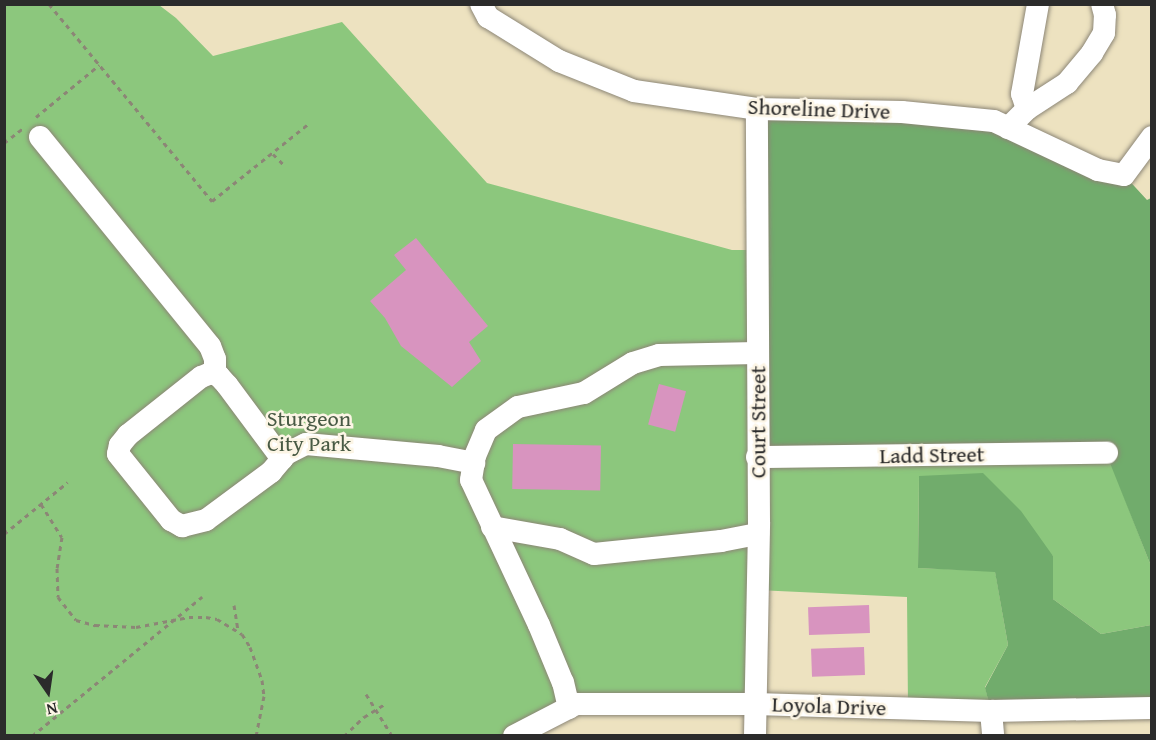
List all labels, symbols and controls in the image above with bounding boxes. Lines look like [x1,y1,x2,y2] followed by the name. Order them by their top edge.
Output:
[747,93,891,125] street label: Shoreline Drive
[745,366,771,478] street label: Court Street
[267,405,351,457] park label: Sturgeon City Park
[879,441,985,469] street label: Ladd Street
[18,662,78,722] north arrow
[771,691,887,721] street label: Loyola Drive
[44,697,60,722] text: N

